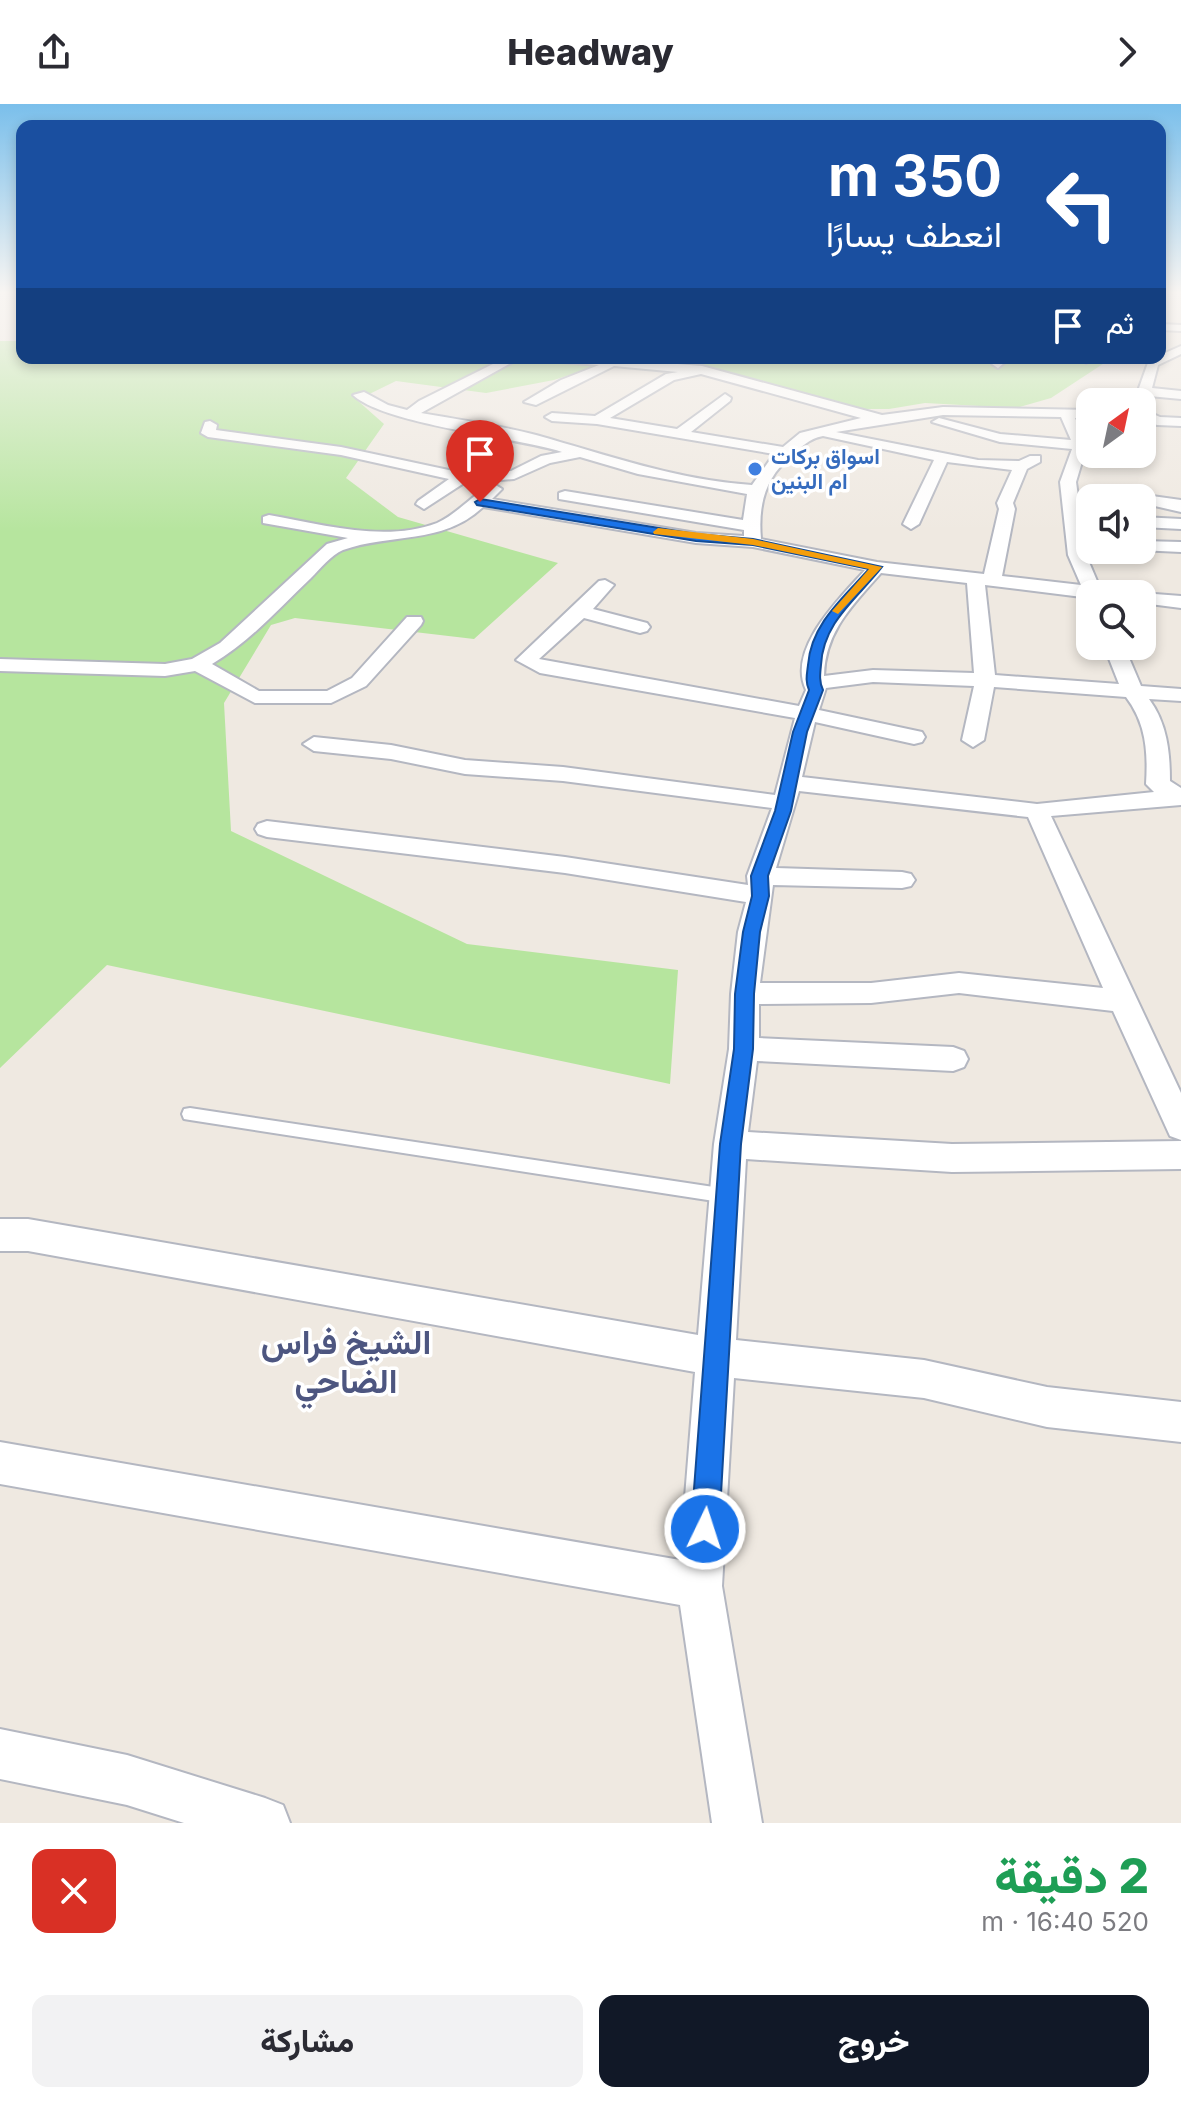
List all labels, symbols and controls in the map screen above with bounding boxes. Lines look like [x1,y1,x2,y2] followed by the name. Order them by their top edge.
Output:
[32,30,76,74] icon: share
[507,30,674,74] text: Headway
[1105,30,1149,74] icon: forward
[828,142,1002,210] text: 350 m
[1030,152,1134,256] icon: left
[826,212,1002,256] text: انعطف يسارًا
[1046,304,1090,348] icon: arrive
[1106,305,1134,341] text: ثم
[1076,388,1156,468] north arrow
[1076,388,1156,660] map controls
[446,420,514,502] pin
[458,432,502,476] icon: arrive
[771,443,880,496] place label: اسواق بركات ام البنين
[746,460,764,478] marker: اسواق بركات ام البنين
[1076,484,1156,564] button: sound
[1076,580,1156,660] button: search
[261,1321,431,1409] district label: الشيخ فراس الضاحي
[663,1487,747,1571] position arrow
[994,1846,1149,1905] text: 2 دقيقة
[32,1849,116,1933] button: close
[981,1906,1149,1937] text: 520 m · 16:40
[32,1995,583,2087] button: مشاركة
[599,1995,1149,2087] button: خروج

